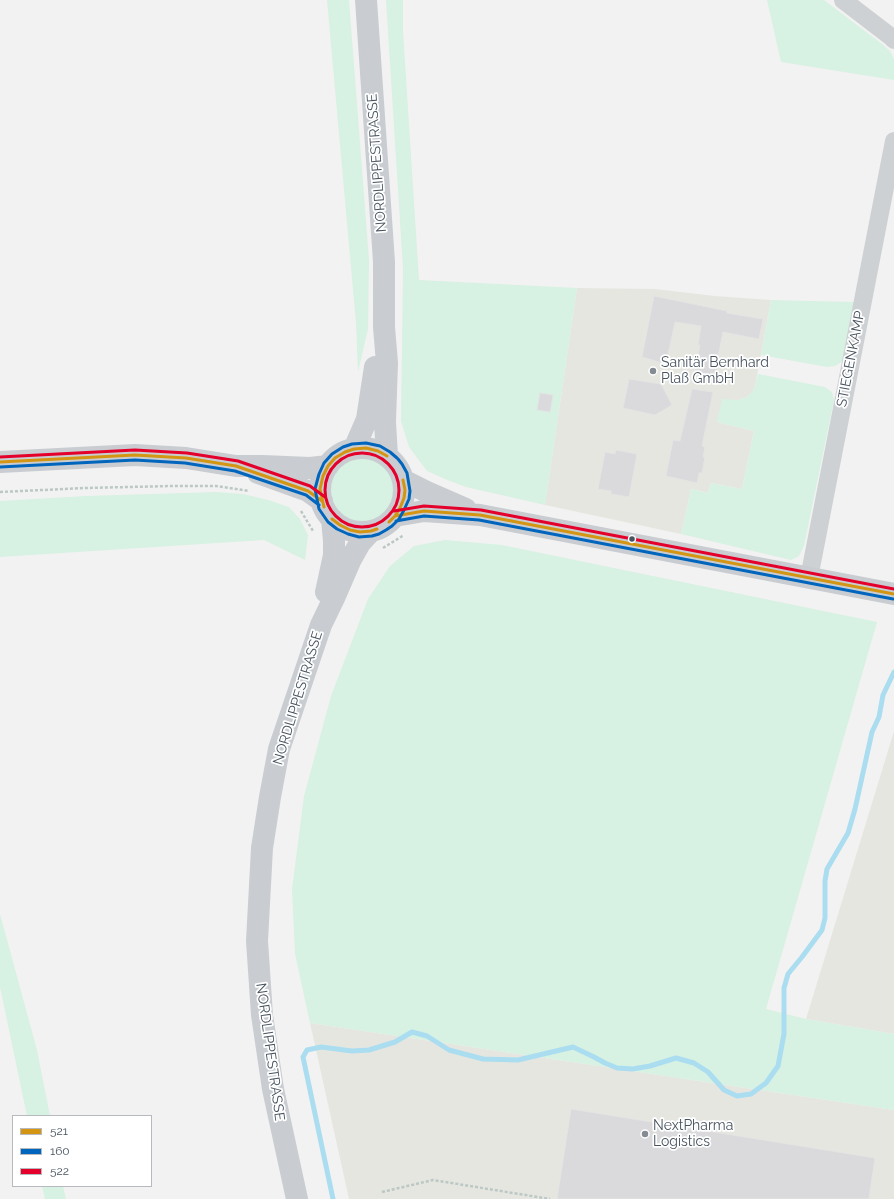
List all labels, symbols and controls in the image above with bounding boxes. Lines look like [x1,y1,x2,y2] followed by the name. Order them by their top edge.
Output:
[364,93,390,233] street label: NORDLIPPESTRASSE
[833,309,869,409] street label: STIEGENKAMP
[661,355,769,388] place label: Sanitär Bernhard Plaß GmbH
[648,366,658,376] marker: Sanitär Bernhard Plaß GmbH
[627,534,637,544] unlabelled marker
[270,629,326,767] street label: NORDLIPPESTRASSE
[252,982,288,1122] street label: NORDLIPPESTRASSE
[12,1115,152,1187] legend
[653,1118,733,1150] place label: NextPharma Logistics
[50,1124,68,1138] text: 521
[640,1129,650,1139] marker: NextPharma Logistics
[50,1144,70,1158] text: 160
[50,1164,69,1178] text: 522

